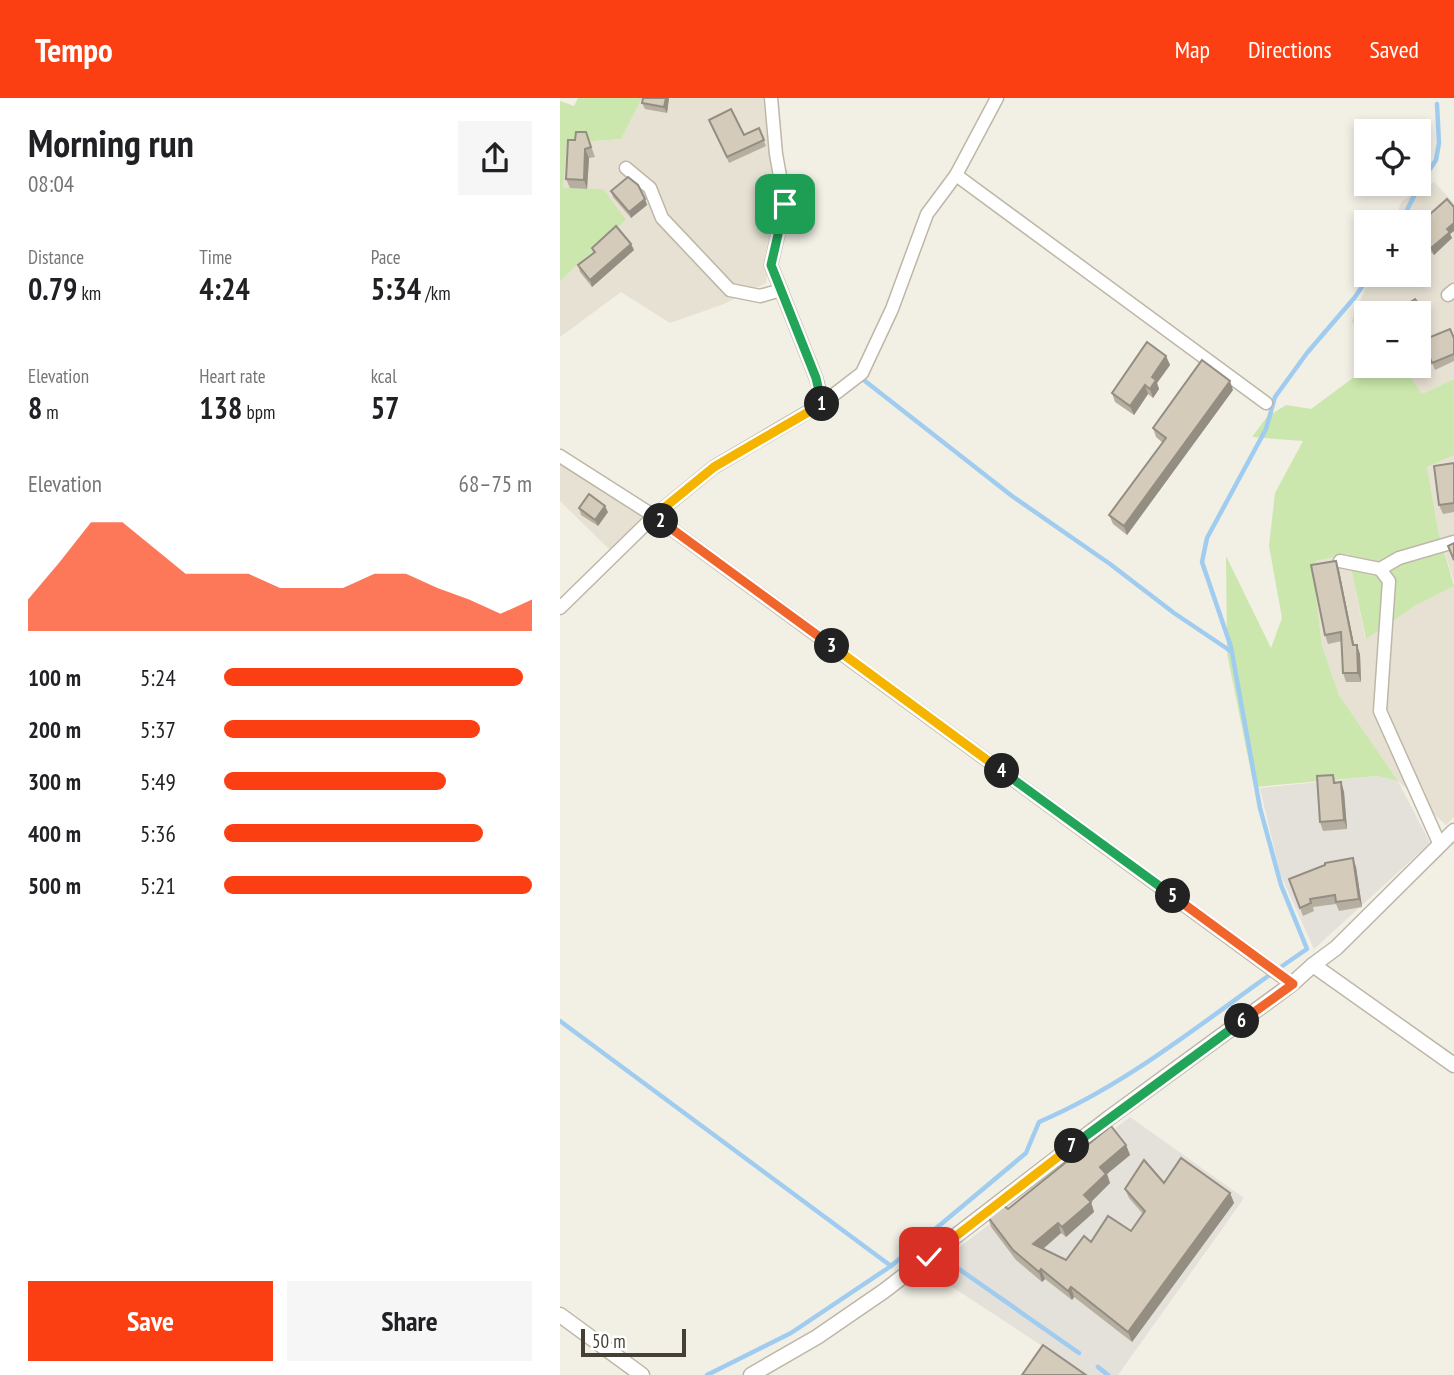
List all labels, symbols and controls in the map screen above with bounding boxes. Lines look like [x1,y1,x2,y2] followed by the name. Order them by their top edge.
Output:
[35,28,113,71] text: Tempo
[1175,34,1210,65] text: Map
[1248,34,1332,65] text: Directions
[1370,34,1419,65] text: Saved
[28,118,194,167] text: Morning run
[1354,119,1431,378] map controls
[1354,119,1431,196] button: locate
[458,121,532,195] button: share
[28,169,74,198] text: 08:04
[755,174,815,234] pin
[766,185,804,223] icon: arrive
[1354,210,1431,287] button: +
[28,245,84,269] text: Distance
[199,245,232,269] text: Time
[371,245,401,269] text: Pace
[28,269,77,308] text: 0.79
[199,269,250,308] text: 4:24
[371,269,421,308] text: 5:34
[77,281,101,305] text: km
[421,281,451,305] text: /km
[1354,301,1431,378] button: −
[28,364,89,388] text: Elevation
[199,364,266,388] text: Heart rate
[371,364,397,388] text: kcal
[804,386,840,422] pin: 1
[28,388,42,427] text: 8
[199,388,242,427] text: 138
[371,388,399,427] text: 57
[817,391,826,415] text: 1
[42,400,59,424] text: m
[242,400,275,424] text: bpm
[28,469,102,498] text: Elevation
[459,469,532,498] text: 68–75 m
[644,504,679,538] pin: 2
[656,508,665,532] text: 2
[814,628,850,664] pin: 3
[827,633,836,657] text: 3
[28,663,81,692] text: 100 m
[140,663,176,692] text: 5:24
[28,715,81,744] text: 200 m
[140,715,176,744] text: 5:37
[984,754,1020,788] pin: 4
[997,758,1006,782] text: 4
[28,767,81,796] text: 300 m
[140,767,176,796] text: 5:49
[28,819,81,848] text: 400 m
[140,819,176,848] text: 5:36
[28,871,81,900] text: 500 m
[140,871,176,900] text: 5:21
[1156,878,1190,914] pin: 5
[1168,883,1177,907] text: 5
[1224,1004,1260,1038] pin: 6
[1237,1008,1246,1032] text: 6
[1054,1128,1090,1164] pin: 7
[1067,1133,1076,1157] text: 7
[899,1227,959,1287] pin
[910,1238,948,1276] icon: check
[28,1281,273,1361] button: Save
[287,1281,532,1361] button: Share
[581,1326,686,1358] scale bar
[592,1329,626,1353] text: 50 m

